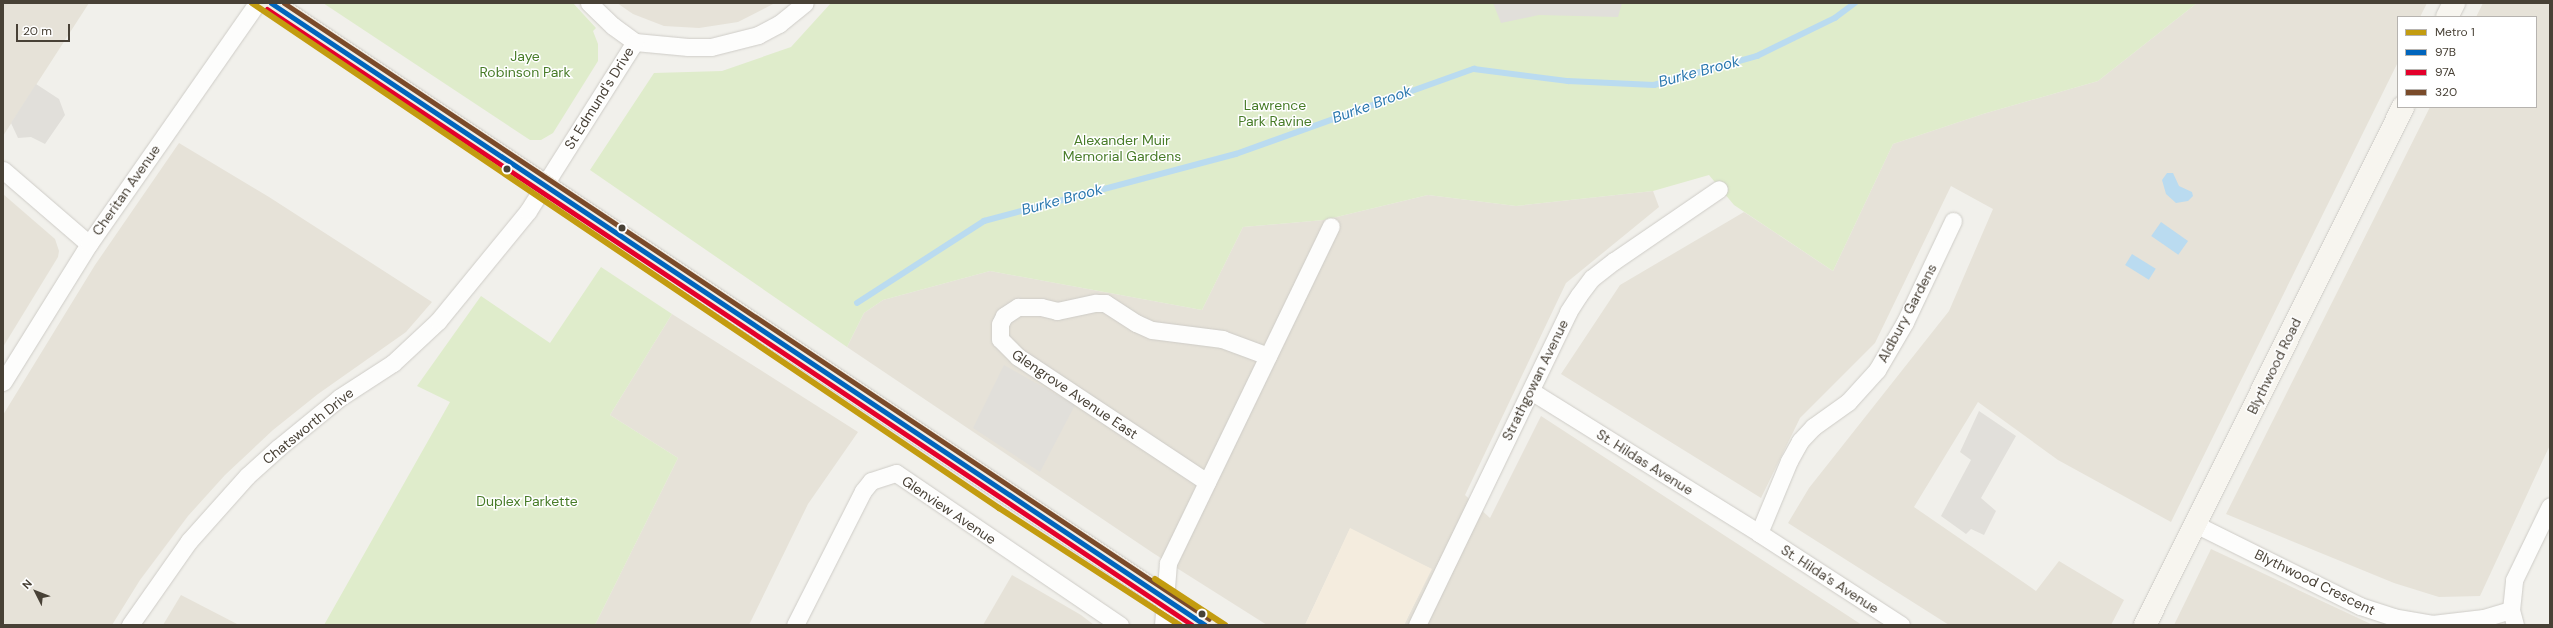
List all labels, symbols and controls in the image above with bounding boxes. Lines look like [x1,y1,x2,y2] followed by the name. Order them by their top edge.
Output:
[18,16,72,42] scale bar
[2397,16,2537,108] legend
[23,23,52,39] text: 20 m
[2435,24,2475,40] text: Metro 1
[561,44,637,152] street label: St Edmund's Drive
[2435,44,2456,60] text: 97B
[479,48,571,80] park label: Jaye Robinson Park
[1656,53,1742,91] water label: Burke Brook
[2435,64,2456,80] text: 97A
[1330,82,1414,128] water label: Burke Brook
[2435,84,2457,100] text: 320
[1238,97,1312,130] park label: Lawrence Park Ravine
[1063,132,1181,164] park label: Alexander Muir Memorial Gardens
[88,141,164,239] street label: Cheritan Avenue
[502,164,512,174] unlabelled marker
[1019,181,1105,219] water label: Burke Brook
[617,223,627,233] unlabelled marker
[1874,261,1940,365] street label: Aldbury Gardens
[2243,315,2305,417] street label: Blythwood Road
[1498,317,1572,443] street label: Strathgowan Avenue
[1009,346,1141,442] street label: Glengrove Avenue East
[259,384,357,468] street label: Chatsworth Drive
[1594,426,1696,498] street label: St. Hildas Avenue
[899,472,999,548] street label: Glenview Avenue
[476,493,578,509] park label: Duplex Parkette
[1778,541,1882,617] street label: St. Hilda’s Avenue
[2252,546,2378,618] street label: Blythwood Crescent
[16,572,56,612] north arrow
[19,576,35,592] text: N
[1197,609,1207,619] unlabelled marker

